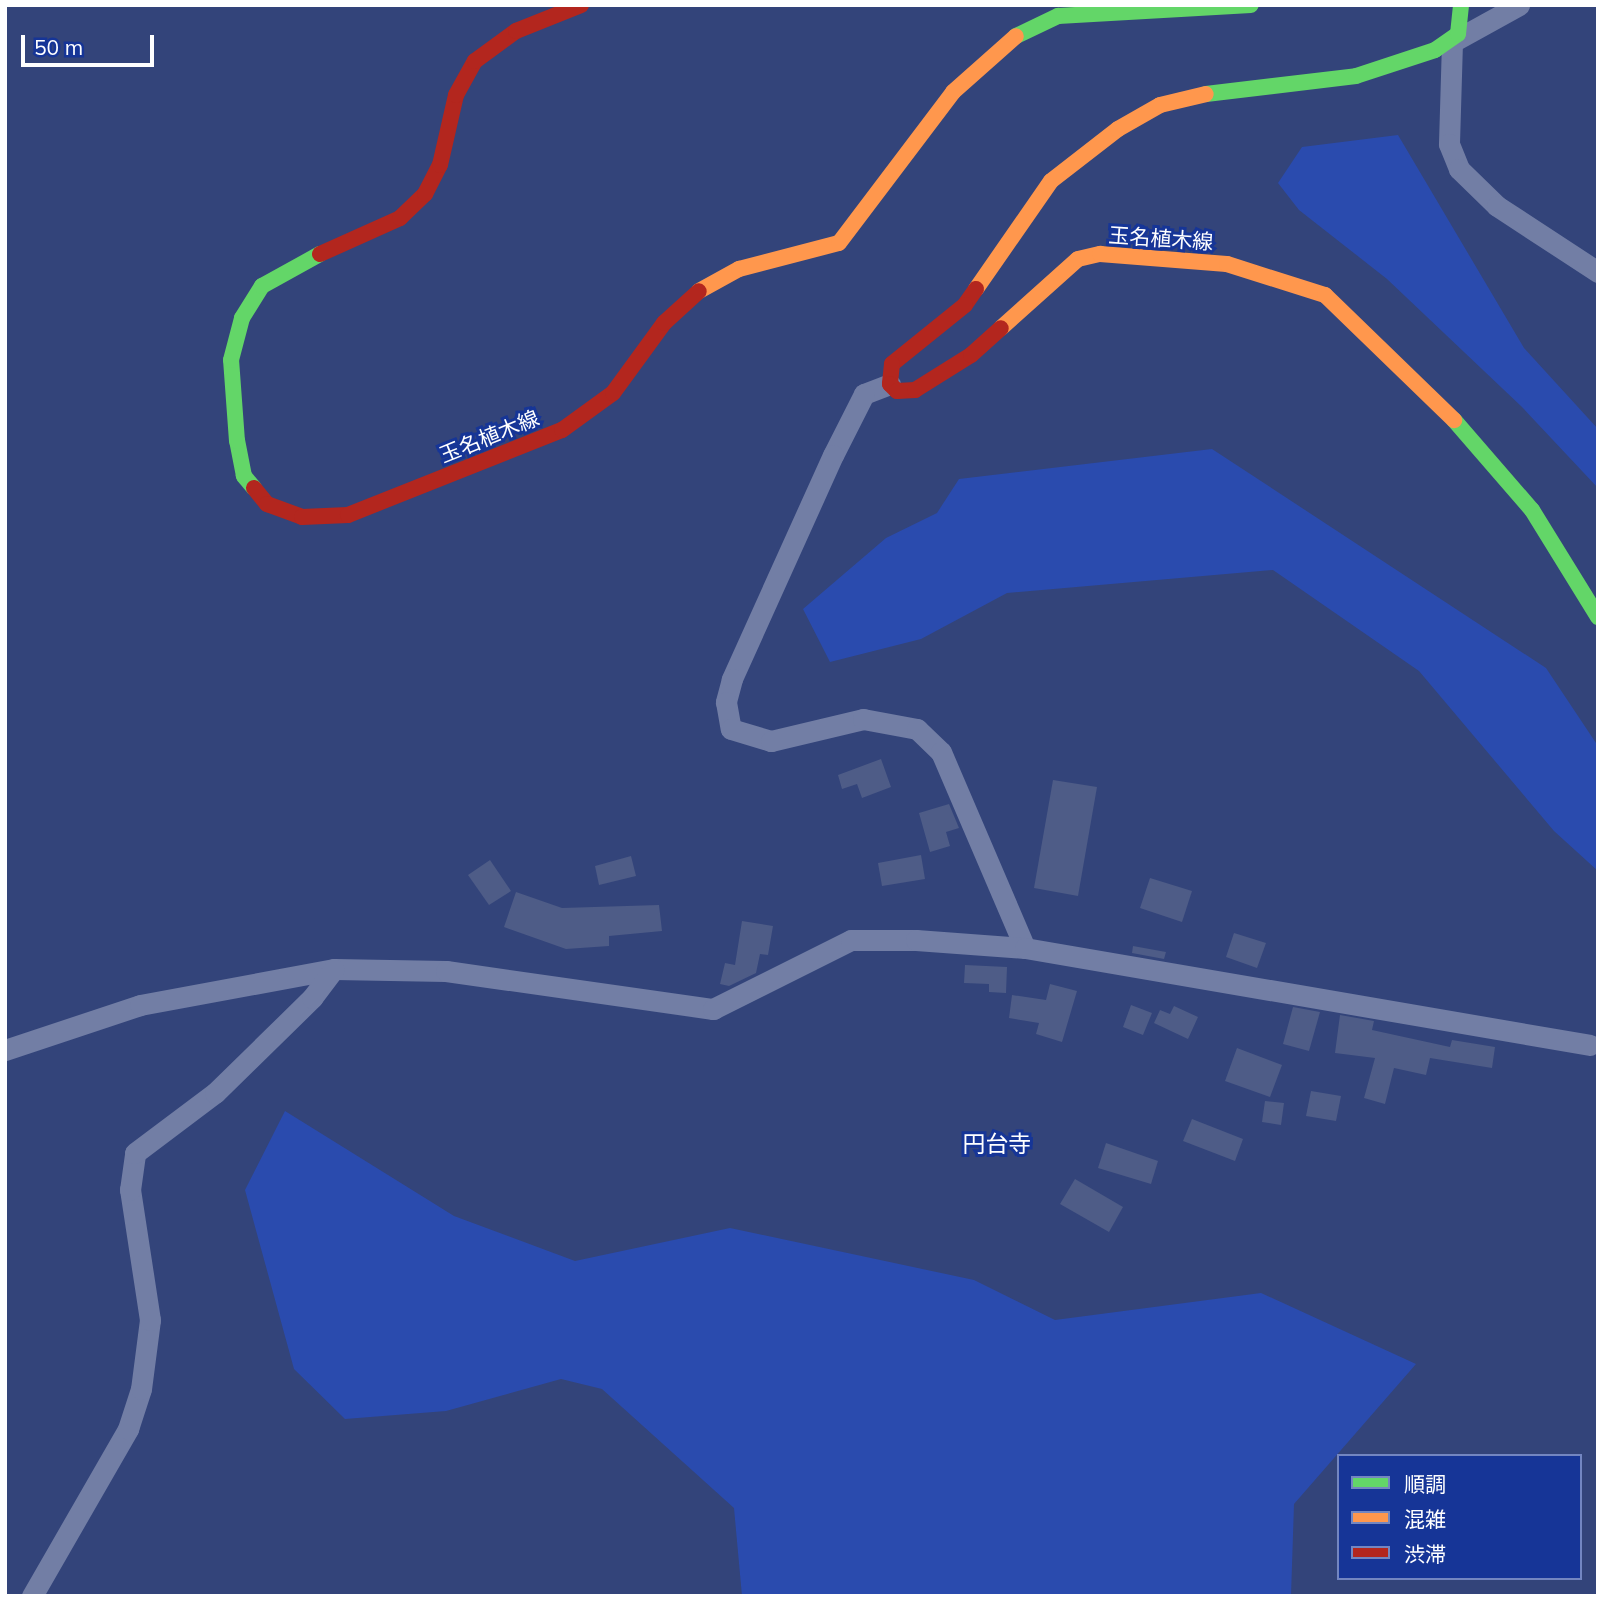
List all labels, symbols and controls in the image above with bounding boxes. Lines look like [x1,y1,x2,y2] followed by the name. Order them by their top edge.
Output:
[24,21,158,65] scale bar
[34,34,83,60] text: 50 m
[1108,222,1214,254] street label: 玉名植木線
[436,405,542,467] street label: 玉名植木線
[963,1130,1031,1158] district label: 円台寺
[1337,1454,1582,1580] legend
[1404,1471,1446,1497] text: 順調
[1404,1506,1446,1532] text: 混雑
[1404,1541,1446,1567] text: 渋滞

